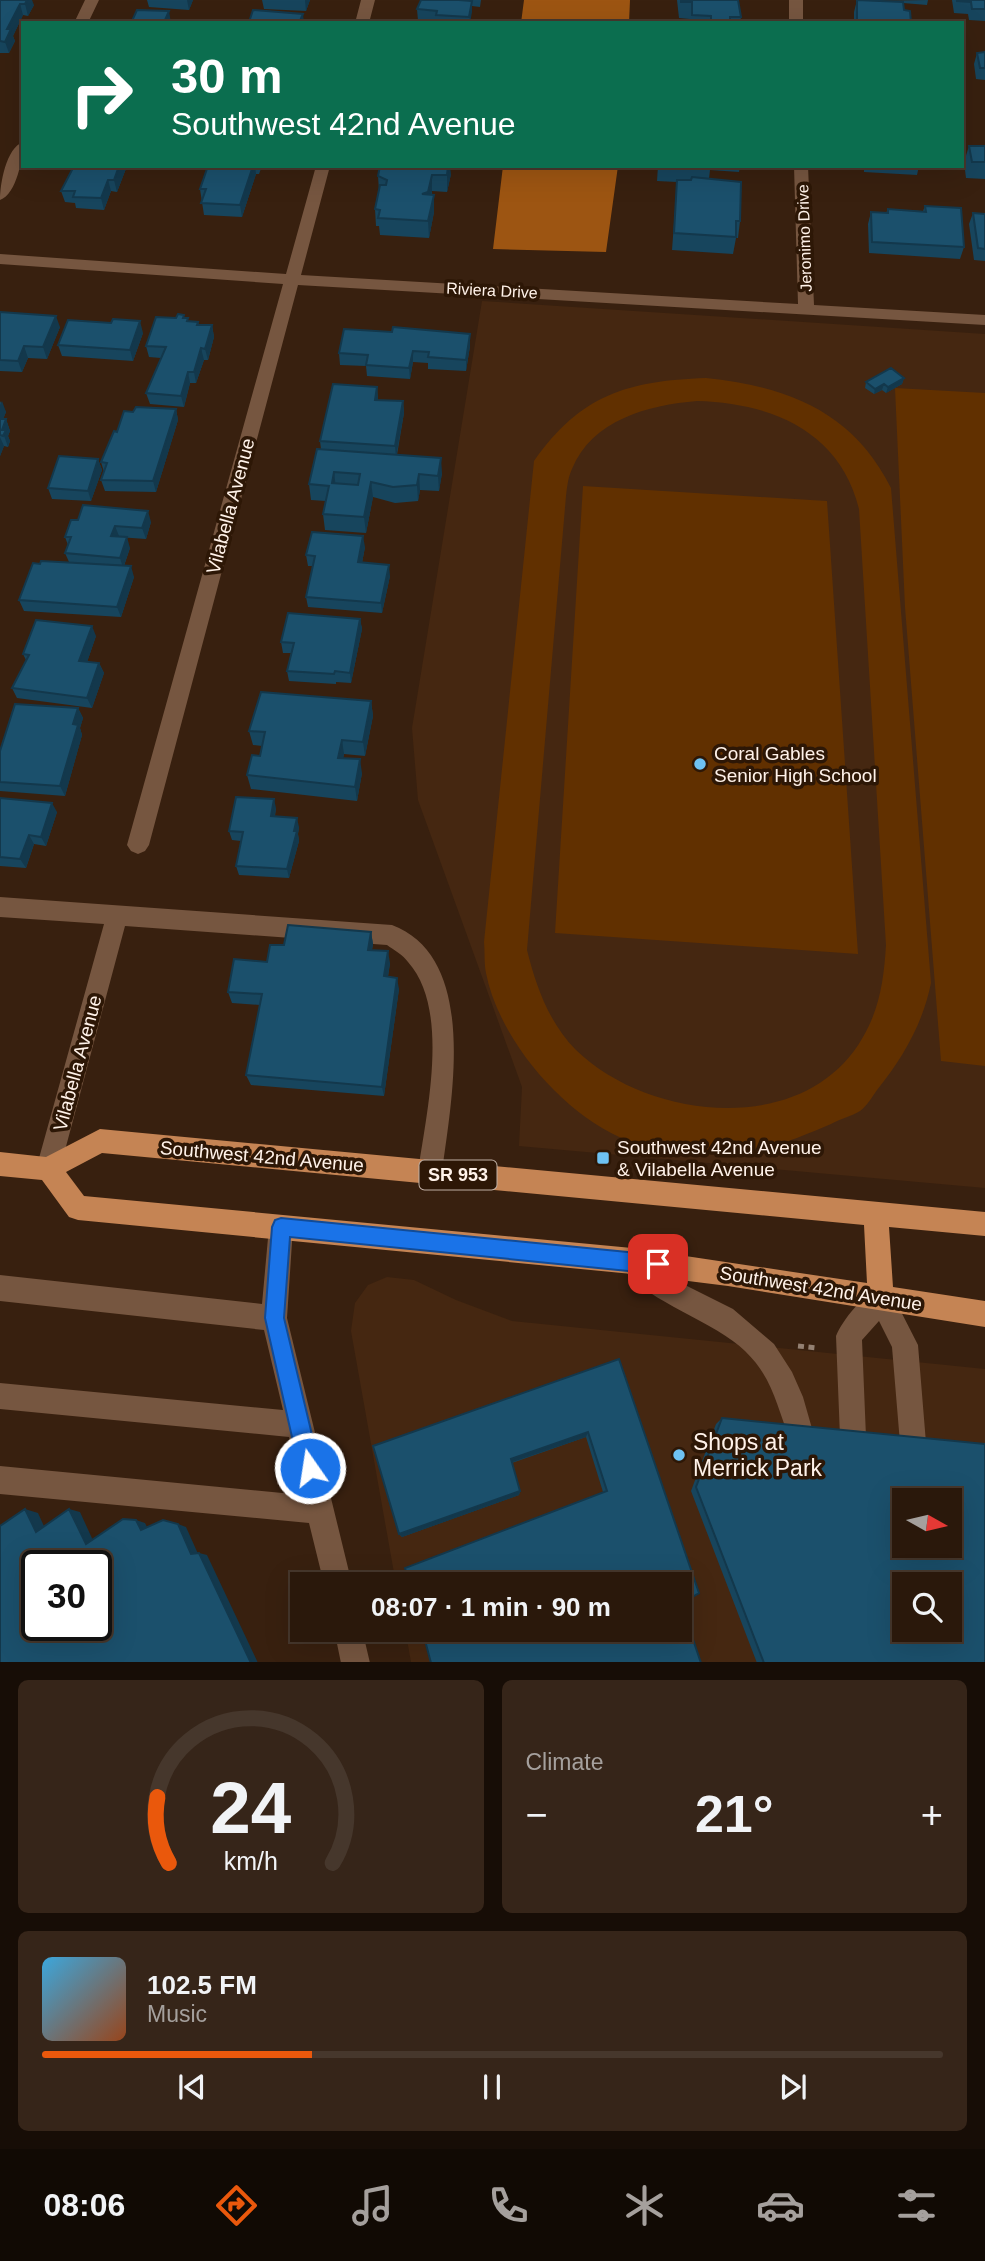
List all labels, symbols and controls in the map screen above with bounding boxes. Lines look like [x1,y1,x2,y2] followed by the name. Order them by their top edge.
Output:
[56,49,147,140] icon: right
[171,49,283,103] text: 30 m
[171,106,516,142] text: Southwest 42nd Avenue
[794,184,815,292] street label: Jeronimo Drive
[446,280,538,301] street label: Riviera Drive
[202,436,259,576] street label: Vilabella Avenue
[714,743,877,786] place label: Coral Gables Senior High School
[692,756,708,772] marker: Coral Gables Senior High School
[49,993,106,1133] street label: Vilabella Avenue
[159,1137,365,1176] street label: Southwest 42nd Avenue
[617,1137,822,1180] place label: Southwest 42nd Avenue & Vilabella Avenue
[595,1150,611,1166] marker: Southwest 42nd Avenue & Vilabella Avenue
[420,1160,496,1190] road number: SR 953
[628,1234,688,1294] pin
[639,1245,677,1283] icon: arrive
[718,1262,924,1315] street label: Southwest 42nd Avenue
[693,1429,823,1481] place label: Shops at Merrick Park
[273,1431,347,1505] position arrow
[671,1447,687,1463] marker: Shops at Merrick Park
[892,1488,962,1558] north arrow
[892,1488,962,1642] map controls
[21,1550,112,1641] speed limit sign: 30
[892,1572,962,1642] button: search
[371,1592,611,1622] text: 08:07 · 1 min · 90 m
[526,1749,603,1775] text: Climate
[210,1767,292,1848] text: 24
[695,1785,774,1843] text: 21°
[526,1794,548,1836] text: −
[921,1794,943,1836] text: +
[224,1846,278,1874] text: km/h
[147,1970,257,2000] text: 102.5 FM
[147,2001,207,2027] text: Music
[173,2068,211,2106] icon: previous
[473,2068,511,2106] icon: pause
[774,2068,812,2106] icon: next
[212,2181,261,2230] icon: directions
[348,2181,397,2230] icon: music
[484,2181,533,2230] icon: phone
[620,2181,669,2230] icon: climate
[756,2181,805,2230] icon: car
[892,2181,941,2230] icon: filters
[44,2187,125,2223] text: 08:06

